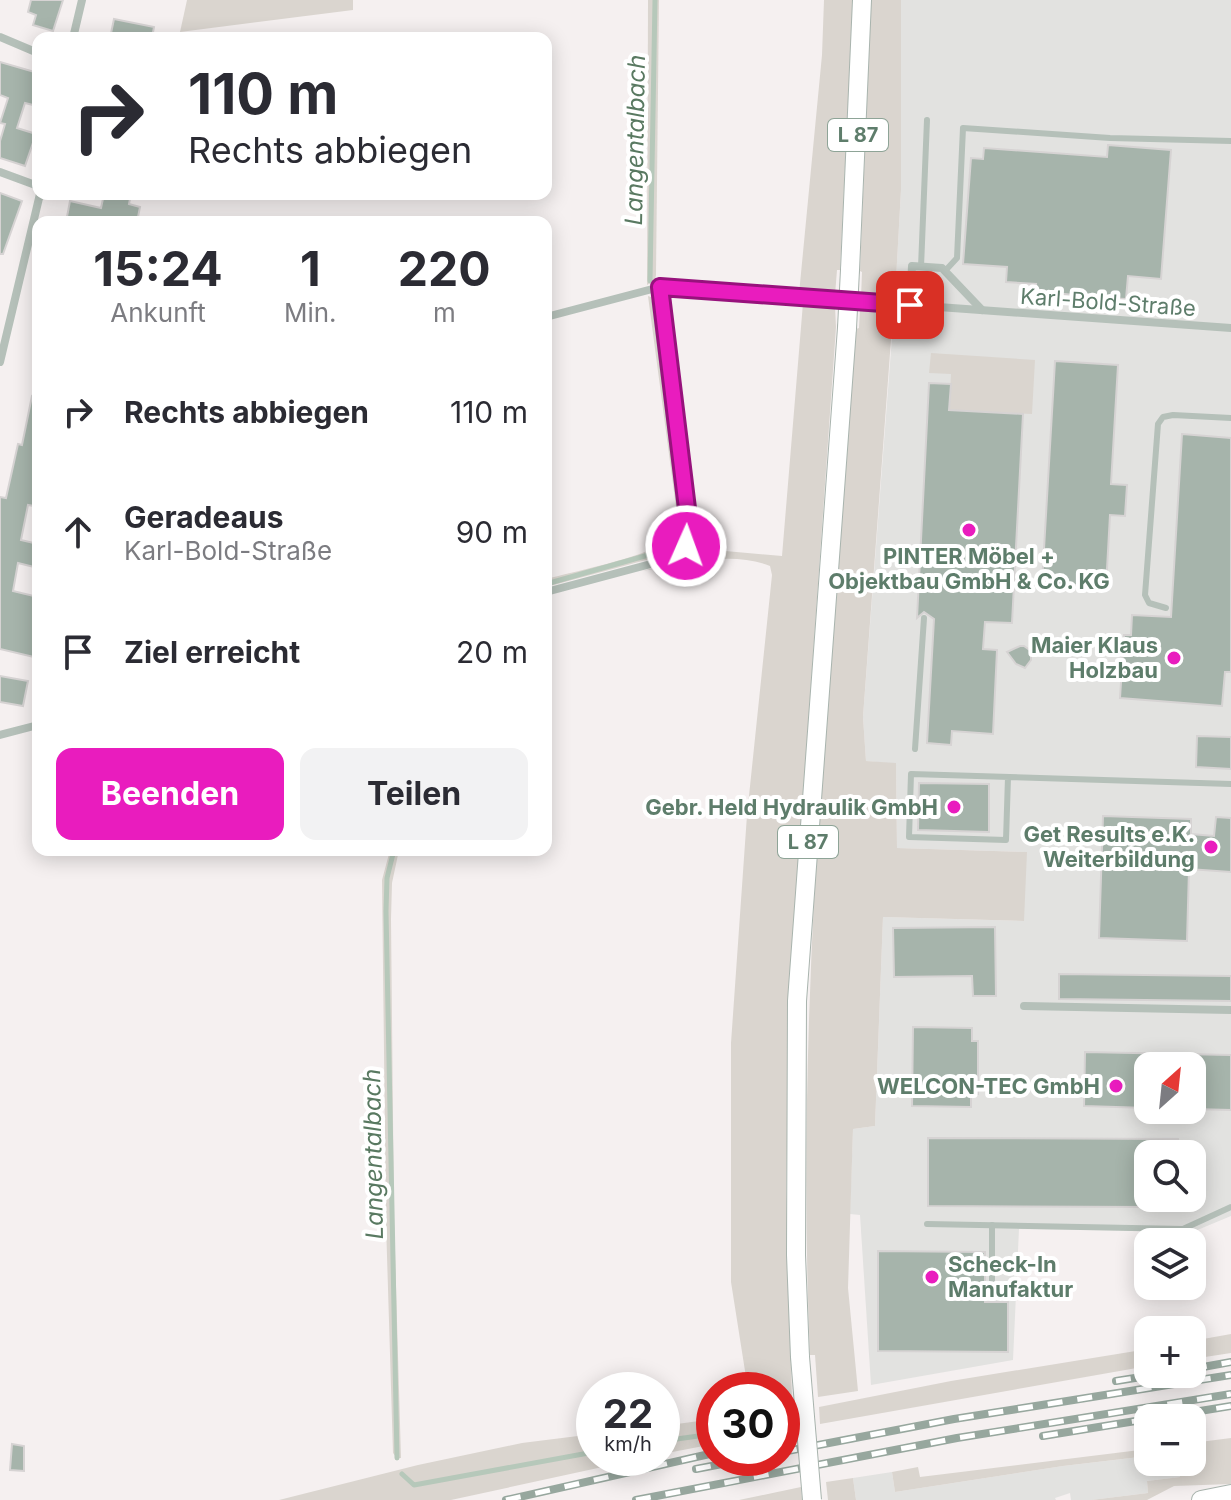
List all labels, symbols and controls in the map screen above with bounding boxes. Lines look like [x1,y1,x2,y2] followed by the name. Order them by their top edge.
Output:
[619,54,651,226] water label: Langentalbach
[188,60,338,128] text: 110 m
[56,64,160,168] icon: right
[828,119,888,151] road number: L 87
[188,128,472,172] text: Rechts abbiegen
[93,239,223,298] text: 15:24
[300,239,321,298] text: 1
[398,239,491,298] text: 220
[876,271,944,339] pin
[888,283,932,327] icon: arrive
[1019,283,1197,321] street label: Karl-Bold-Straße
[110,297,206,328] text: Ankunft
[284,297,337,328] text: Min.
[433,297,456,328] text: m
[56,390,100,434] icon: right
[124,394,369,430] text: Rechts abbiegen
[450,394,528,430] text: 110 m
[124,499,284,535] text: Geradeaus
[644,504,728,588] position arrow
[56,510,100,554] icon: ahead
[456,514,528,550] text: 90 m
[960,521,978,539] marker: PINTER Möbel + Objektbau GmbH & Co. KG
[124,535,332,566] text: Karl-Bold-Straße
[828,543,1110,594] place label: PINTER Möbel + Objektbau GmbH & Co. KG
[56,630,100,674] icon: arrive
[1031,632,1158,683] place label: Maier Klaus Holzbau
[124,634,300,670] text: Ziel erreicht
[456,634,528,670] text: 20 m
[1165,649,1183,667] marker: Maier Klaus Holzbau
[56,748,284,840] button: Beenden
[300,748,528,840] button: Teilen
[645,794,938,820] place label: Gebr. Held Hydraulik GmbH
[945,798,963,816] marker: Gebr. Held Hydraulik GmbH
[1023,821,1195,872] place label: Get Results e.K. Weiterbildung
[778,826,838,858] road number: L 87
[1202,838,1220,856] marker: Get Results e.K. Weiterbildung
[1134,1052,1206,1124] north arrow
[1134,1052,1206,1476] map controls
[357,1068,389,1240] water label: Langentalbach
[877,1073,1100,1099] place label: WELCON-TEC GmbH
[1107,1077,1125,1095] marker: WELCON-TEC GmbH
[1134,1140,1206,1212] button: search
[1134,1228,1206,1300] button: layers
[948,1251,1073,1302] place label: Scheck-In Manufaktur
[923,1268,941,1286] marker: Scheck-In Manufaktur
[1134,1316,1206,1388] button: +
[696,1372,800,1476] speed limit sign: 30
[603,1389,653,1438] text: 22
[1134,1404,1206,1476] button: −
[604,1432,652,1456] text: km/h

